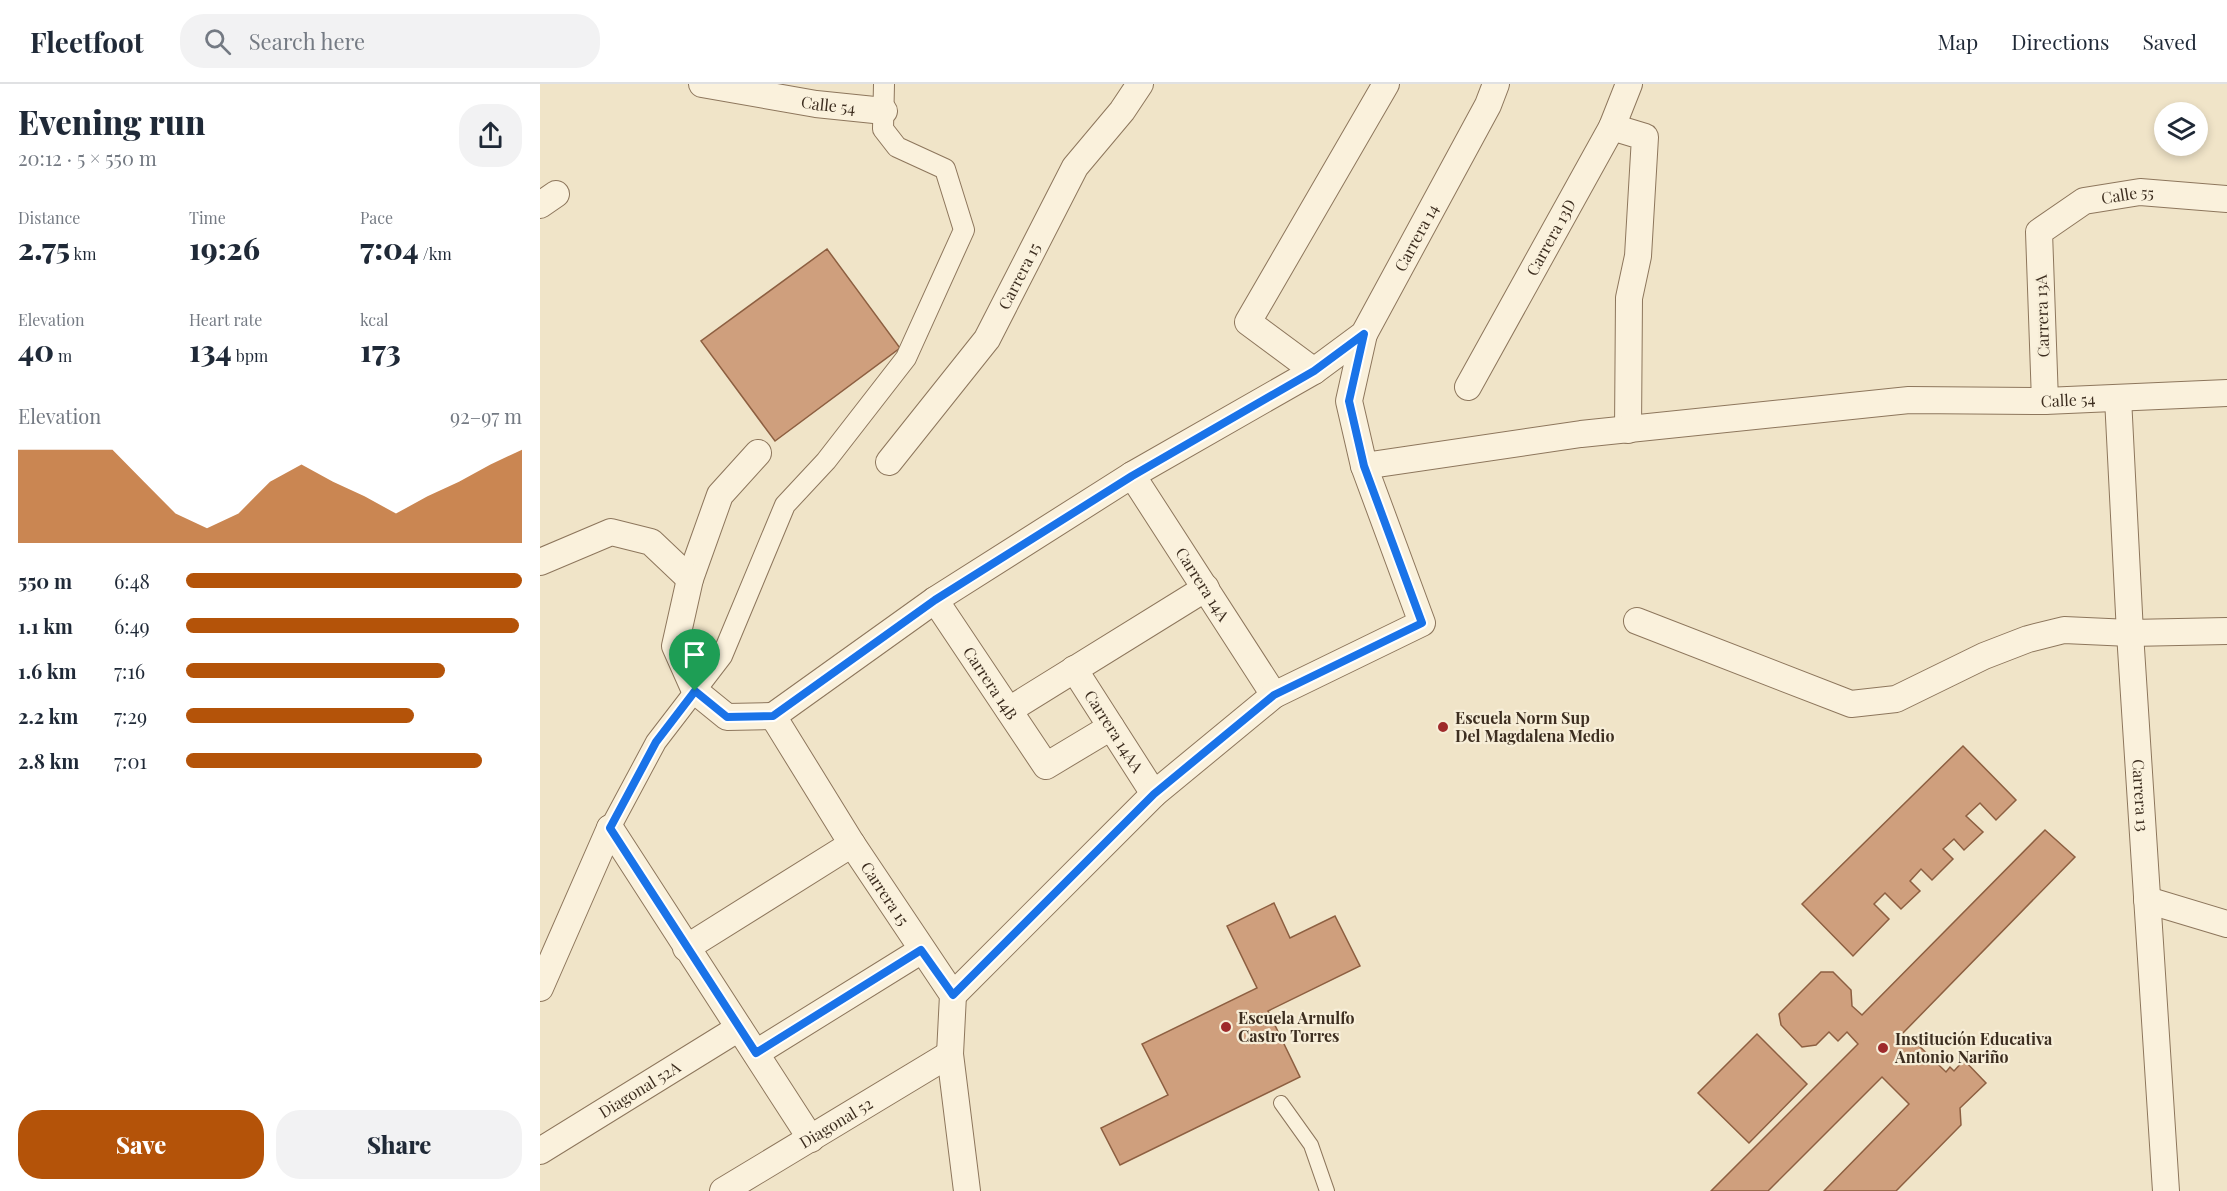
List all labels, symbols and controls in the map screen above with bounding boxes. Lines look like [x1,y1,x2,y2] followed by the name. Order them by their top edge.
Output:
[180,14,600,68] search box
[30,23,144,60] text: Fleetfoot
[201,25,234,58] icon: search
[249,26,365,56] text: Search here
[1937,27,1978,55] text: Map
[2011,27,2109,55] text: Directions
[2142,27,2197,55] text: Saved
[799,91,857,118] street label: Calle 54
[18,99,205,143] text: Evening run
[2154,102,2208,156] map controls
[2154,102,2208,156] button: layers
[459,104,522,167] button: share
[18,144,157,171] text: 20:12 · 5 × 550 m
[2100,181,2155,208] street label: Calle 55
[1521,195,1580,279] street label: Carrera 13D
[1389,200,1443,275] street label: Carrera 14
[18,207,80,228] text: Distance
[189,207,226,228] text: Time
[360,207,393,228] text: Pace
[18,228,70,268] text: 2.75
[189,228,260,268] text: 19:26
[360,228,419,268] text: 7:04
[993,239,1045,313] street label: Carrera 15
[70,243,97,264] text: km
[419,243,452,264] text: /km
[2030,273,2053,358] street label: Carrera 13A
[18,309,85,330] text: Elevation
[189,309,262,330] text: Heart rate
[360,309,389,330] text: kcal
[18,330,54,370] text: 40
[189,330,232,370] text: 134
[360,330,401,370] text: 173
[54,345,72,366] text: m
[232,345,268,366] text: bpm
[2040,388,2096,411] street label: Calle 54
[18,402,101,429] text: Elevation
[450,402,522,429] text: 92–97 m
[1171,543,1235,626] street label: Carrera 14A
[18,567,72,594] text: 550 m
[114,567,150,594] text: 6:48
[18,612,73,639] text: 1.1 km
[114,612,150,639] text: 6:49
[669,629,720,691] pin
[678,638,711,671] icon: arrive
[959,642,1023,724] street label: Carrera 14B
[18,657,77,684] text: 1.6 km
[114,657,145,684] text: 7:16
[1080,686,1149,777] street label: Carrera 14AA
[18,702,78,729] text: 2.2 km
[114,702,147,729] text: 7:29
[1455,707,1614,746] place label: Escuela Norm Sup Del Magdalena Medio
[1436,720,1450,734] marker: Escuela Norm Sup Del Magdalena Medio
[18,747,79,774] text: 2.8 km
[114,747,147,774] text: 7:01
[2128,758,2154,832] street label: Carrera 13
[857,857,914,929] street label: Carrera 15
[1238,1007,1355,1046] place label: Escuela Arnulfo Castro Torres
[1219,1020,1233,1034] marker: Escuela Arnulfo Castro Torres
[1894,1028,2053,1067] place label: Institución Educativa Antonio Nariño
[1876,1041,1890,1055] marker: Institución Educativa Antonio Nariño
[595,1056,685,1122] street label: Diagonal 52A
[795,1092,876,1152] street label: Diagonal 52
[18,1110,264,1179] button: Save
[276,1110,522,1179] button: Share

